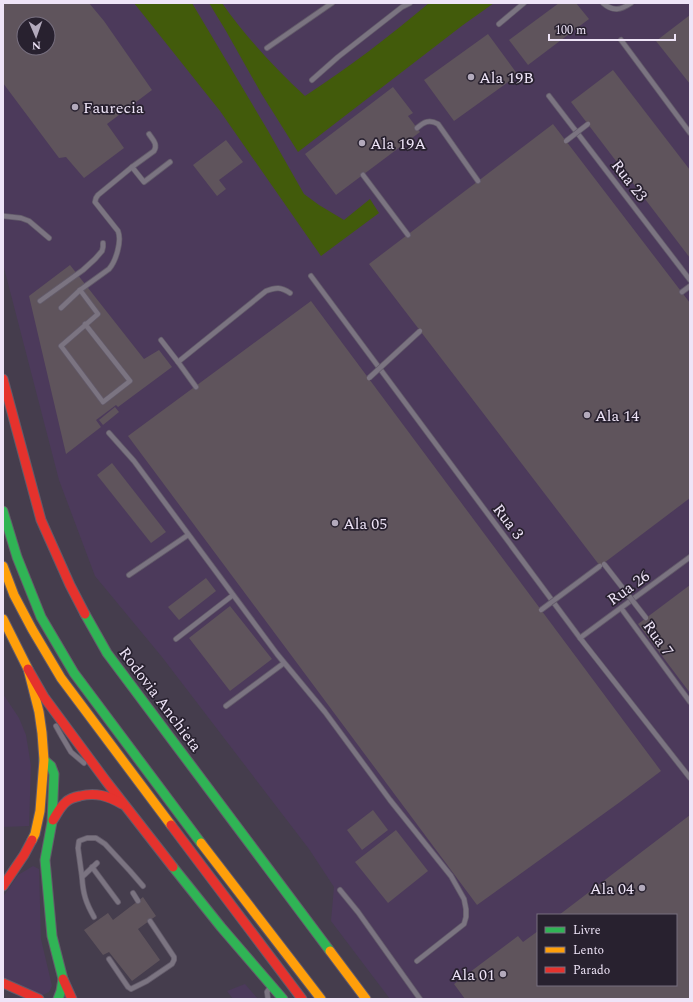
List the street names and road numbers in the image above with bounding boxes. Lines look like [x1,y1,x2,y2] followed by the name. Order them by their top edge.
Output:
[605,155,653,207] street label: Rua 23
[487,499,530,545] street label: Rua 3
[602,564,655,611] street label: Rua 26
[637,616,679,662] street label: Rua 7
[113,642,208,757] street label: Rodovia Anchieta

